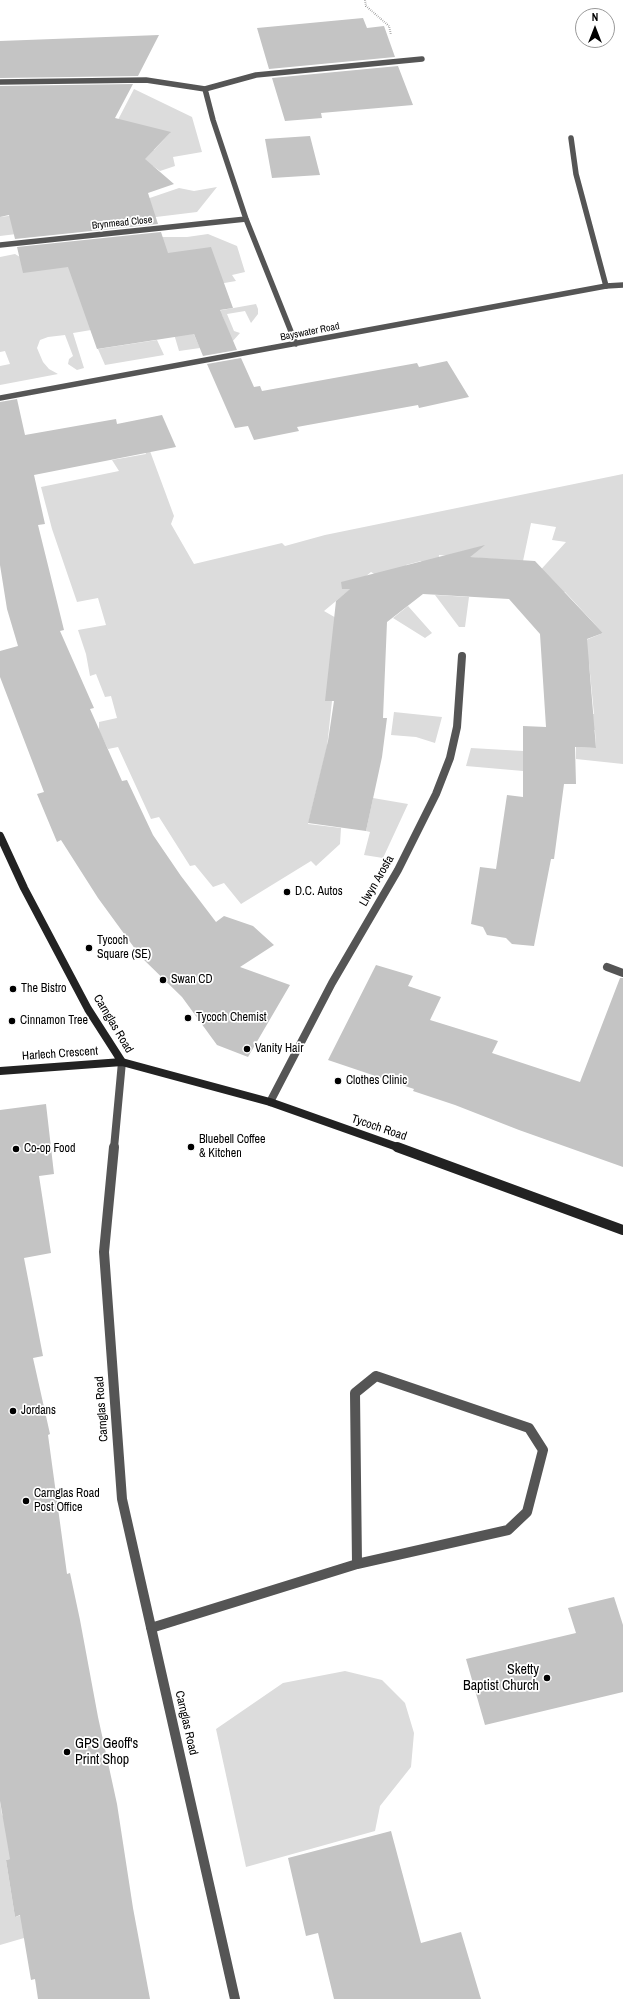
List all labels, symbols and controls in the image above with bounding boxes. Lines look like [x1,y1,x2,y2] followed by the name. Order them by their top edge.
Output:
[575,8,615,48] north arrow
[592,10,598,24] text: N
[91,214,153,232] street label: Brynmead Close
[279,320,341,344] street label: Bayswater Road
[357,853,397,909] street label: Llwyn Arosfa
[295,885,343,899] place label: D.C. Autos
[282,887,292,897] marker: D.C. Autos
[97,934,151,962] place label: Tycoch Square (SE)
[84,943,94,953] marker: Tycoch Square (SE)
[171,973,213,987] place label: Swan CD
[158,975,168,985] marker: Swan CD
[21,982,66,996] place label: The Bistro
[8,984,18,994] marker: The Bistro
[90,992,136,1056] street label: Carnglas Road
[196,1011,267,1025] place label: Tycoch Chemist
[183,1013,193,1023] marker: Tycoch Chemist
[20,1014,88,1028] place label: Cinnamon Tree
[7,1016,17,1026] marker: Cinnamon Tree
[255,1042,304,1056] place label: Vanity Hair
[22,1044,98,1064] street label: Harlech Crescent
[242,1044,252,1054] marker: Vanity Hair
[346,1074,407,1088] place label: Clothes Clinic
[333,1076,343,1086] marker: Clothes Clinic
[350,1112,408,1144] street label: Tycoch Road
[199,1133,266,1161] place label: Bluebell Coffee & Kitchen
[24,1142,75,1156] place label: Co-op Food
[186,1142,196,1152] marker: Bluebell Coffee & Kitchen
[11,1144,21,1154] marker: Co-op Food
[93,1376,111,1442] street label: Carnglas Road
[21,1404,56,1418] place label: Jordans
[8,1406,18,1416] marker: Jordans
[34,1487,100,1515] place label: Carnglas Road Post Office
[21,1496,31,1506] marker: Carnglas Road Post Office
[463,1662,539,1694] place label: Sketty Baptist Church
[542,1673,552,1683] marker: Sketty Baptist Church
[172,1689,200,1757] street label: Carnglas Road
[75,1736,138,1768] place label: GPS Geoff's Print Shop
[62,1747,72,1757] marker: GPS Geoff's Print Shop

